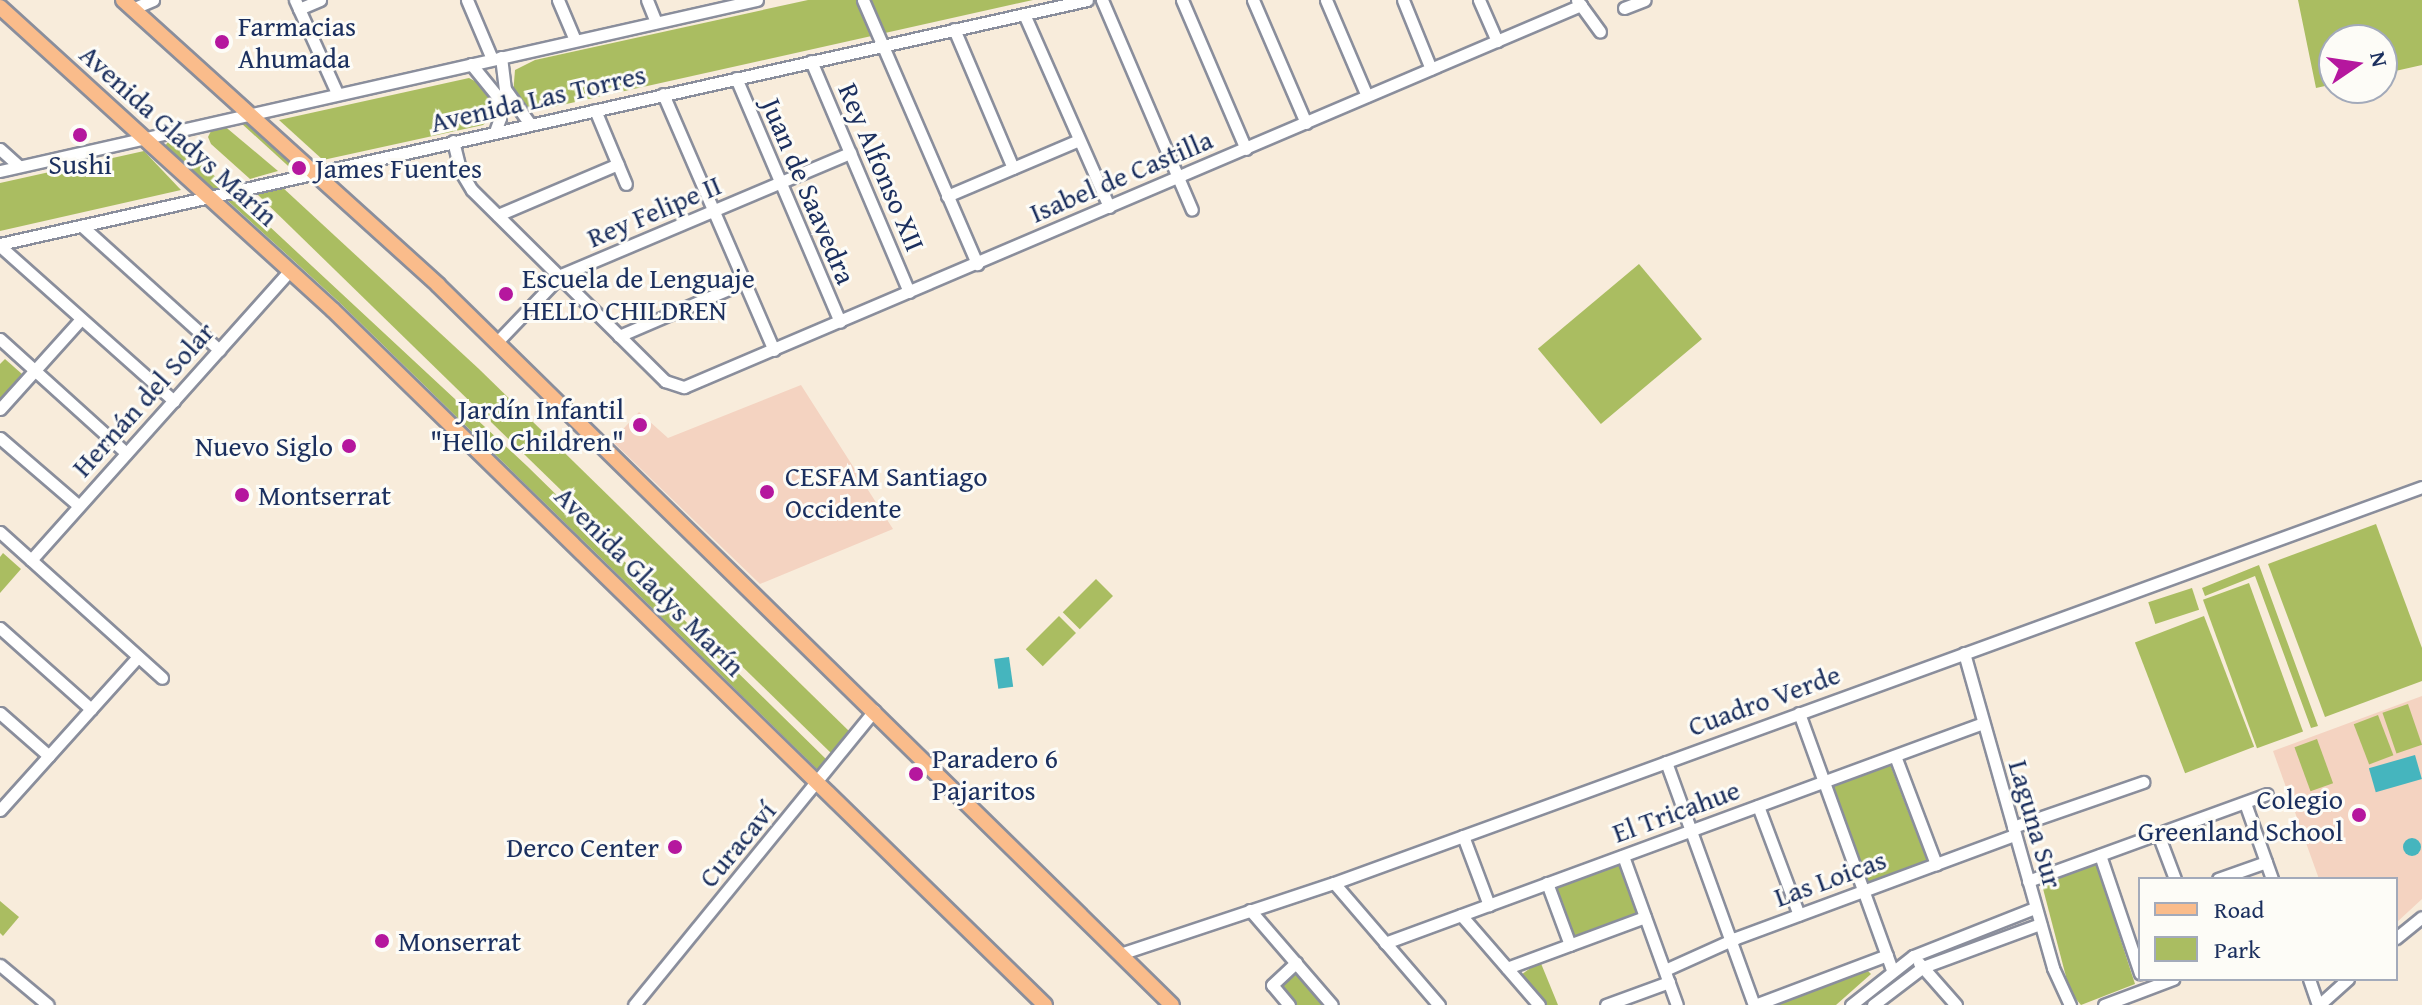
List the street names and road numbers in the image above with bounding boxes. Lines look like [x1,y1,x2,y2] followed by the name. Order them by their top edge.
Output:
[73,37,285,233] street label: Avenida Gladys Marín
[427,57,649,139] street label: Avenida Las Torres
[831,78,933,256] street label: Rey Alfonso XII
[755,93,863,289] street label: Juan de Saavedra
[1025,122,1217,230] street label: Isabel de Castilla
[582,168,726,254] street label: Rey Felipe II
[65,315,221,483] street label: Hernán del Solar
[548,479,752,683] street label: Avenida Gladys Marín
[1683,657,1845,743] street label: Cuadro Verde
[2002,756,2070,892] street label: Laguna Sur
[1608,772,1744,850] street label: El Tricahue
[691,794,783,894] street label: Curacaví
[1769,842,1891,914] street label: Las Loicas

